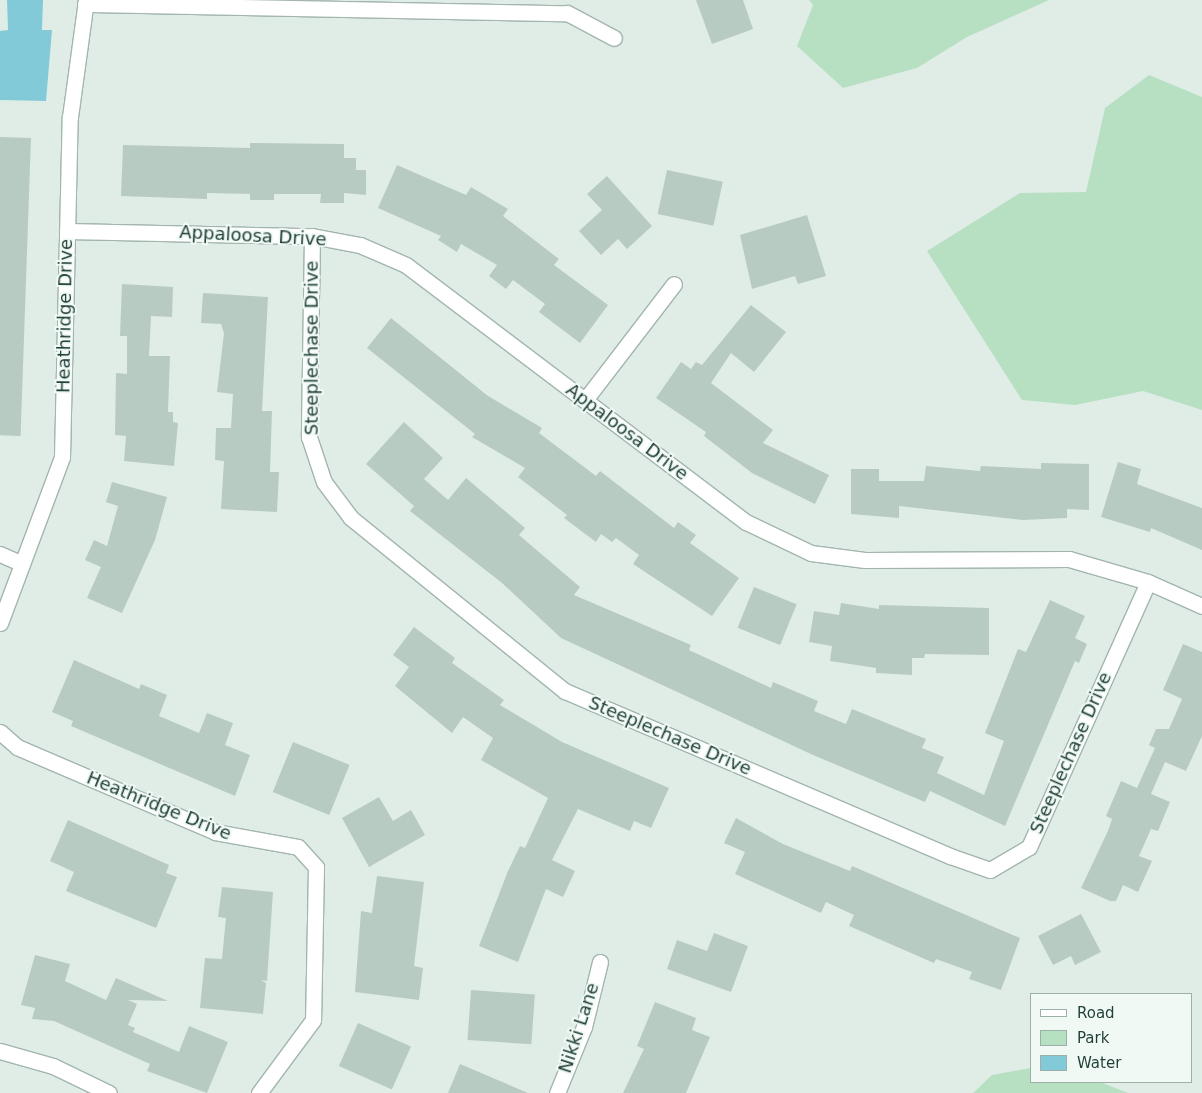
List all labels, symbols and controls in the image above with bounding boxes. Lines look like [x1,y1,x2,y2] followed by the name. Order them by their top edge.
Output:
[179,221,327,251] street label: Appaloosa Drive
[53,239,77,393] street label: Heathridge Drive
[301,261,323,435] street label: Steeplechase Drive
[562,379,692,485] street label: Appaloosa Drive
[1026,669,1116,837] street label: Steeplechase Drive
[585,692,755,780] street label: Steeplechase Drive
[83,767,235,845] street label: Heathridge Drive
[554,980,604,1076] street label: Nikki Lane
[1030,993,1192,1083] legend
[1077,1004,1115,1022] text: Road
[1077,1029,1109,1047] text: Park
[1077,1054,1121,1072] text: Water

